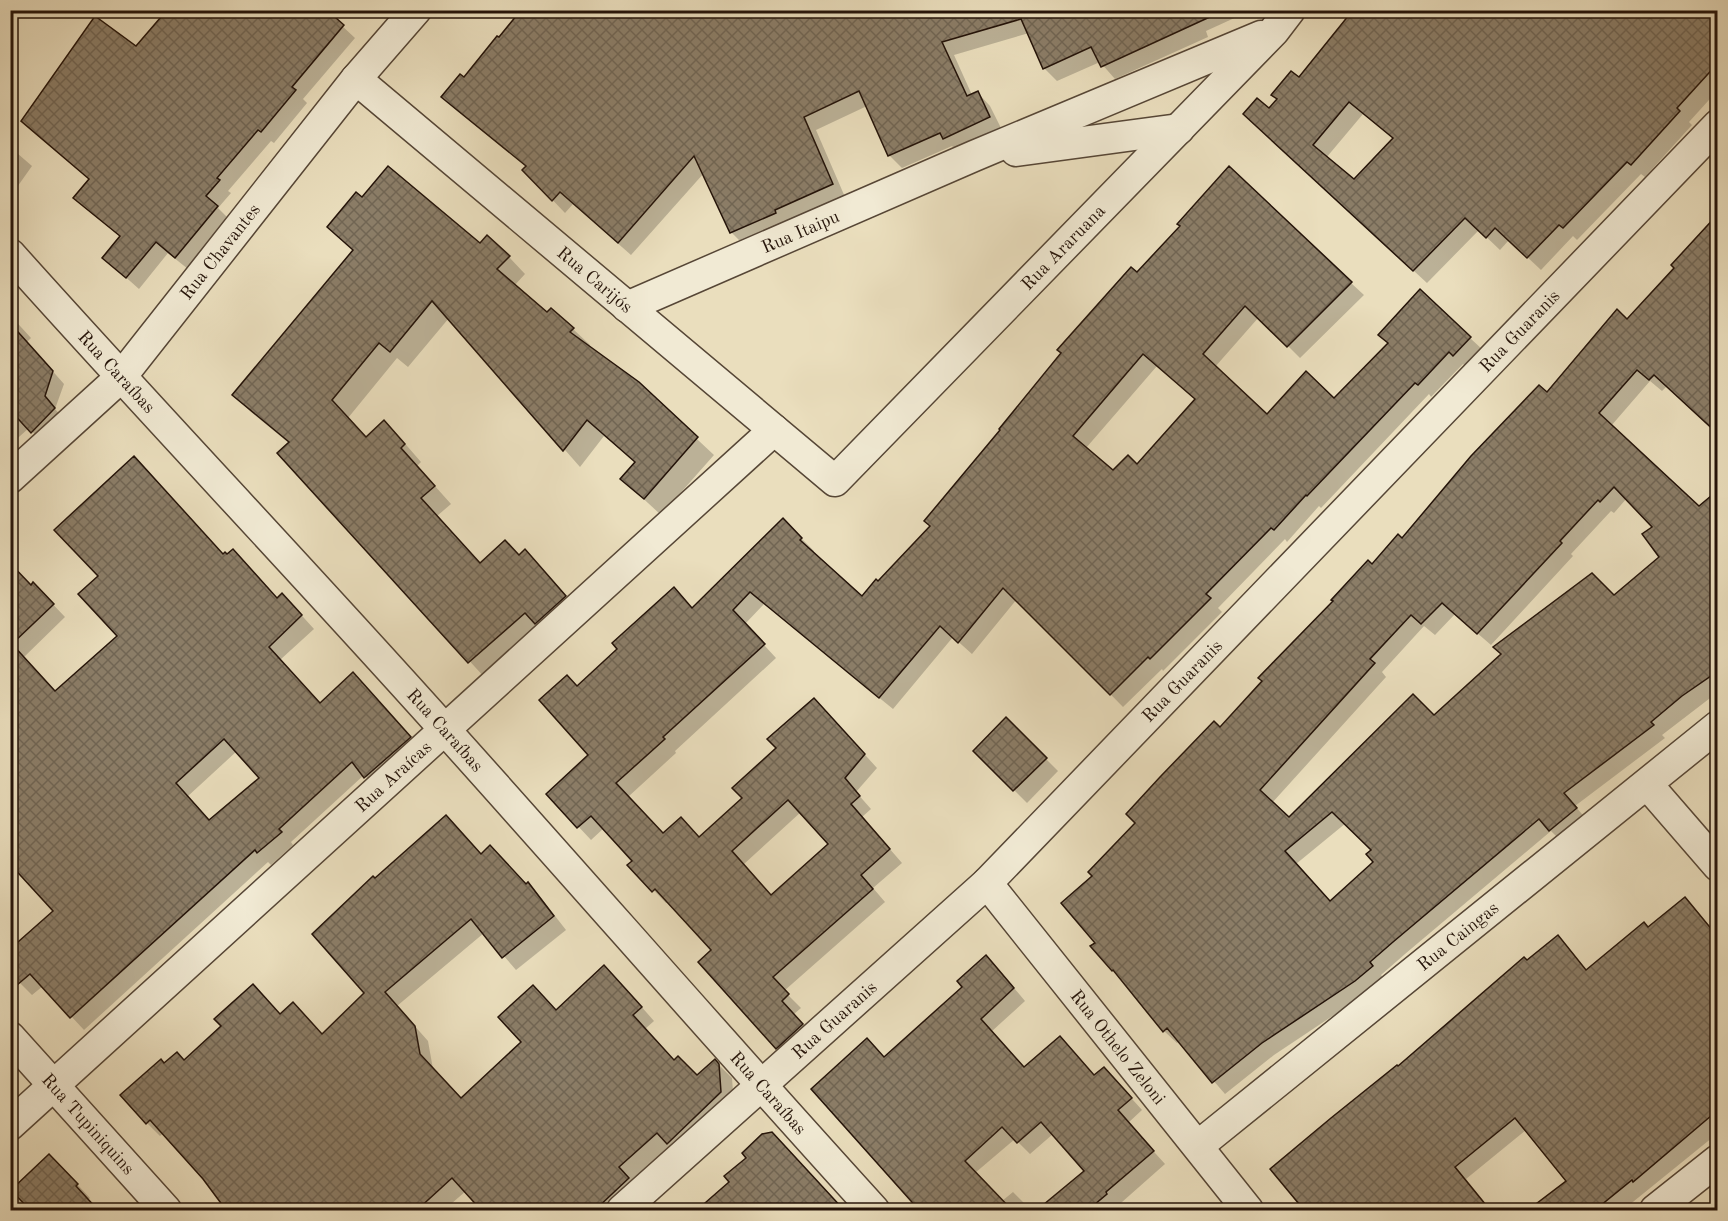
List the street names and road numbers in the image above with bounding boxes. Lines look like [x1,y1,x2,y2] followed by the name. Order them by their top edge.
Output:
[178,201,264,303] street label: Rua Chavantes
[1019,202,1109,294] street label: Rua Araruana
[759,208,843,257] street label: Rua Itaipu
[553,244,636,317] street label: Rua Carijós
[1477,287,1564,376] street label: Rua Guaranis
[74,328,158,417] street label: Rua Caraíbas
[1139,637,1226,726] street label: Rua Guaranis
[403,686,486,776] street label: Rua Caraíbas
[352,738,436,816] street label: Rua Araícas
[1414,899,1503,975] street label: Rua Caingas
[789,978,881,1063] street label: Rua Guaranis
[1066,987,1168,1108] street label: Rua Othelo Zeloni
[726,1049,809,1139] street label: Rua Caraíbas
[38,1071,138,1179] street label: Rua Tupiniquins

